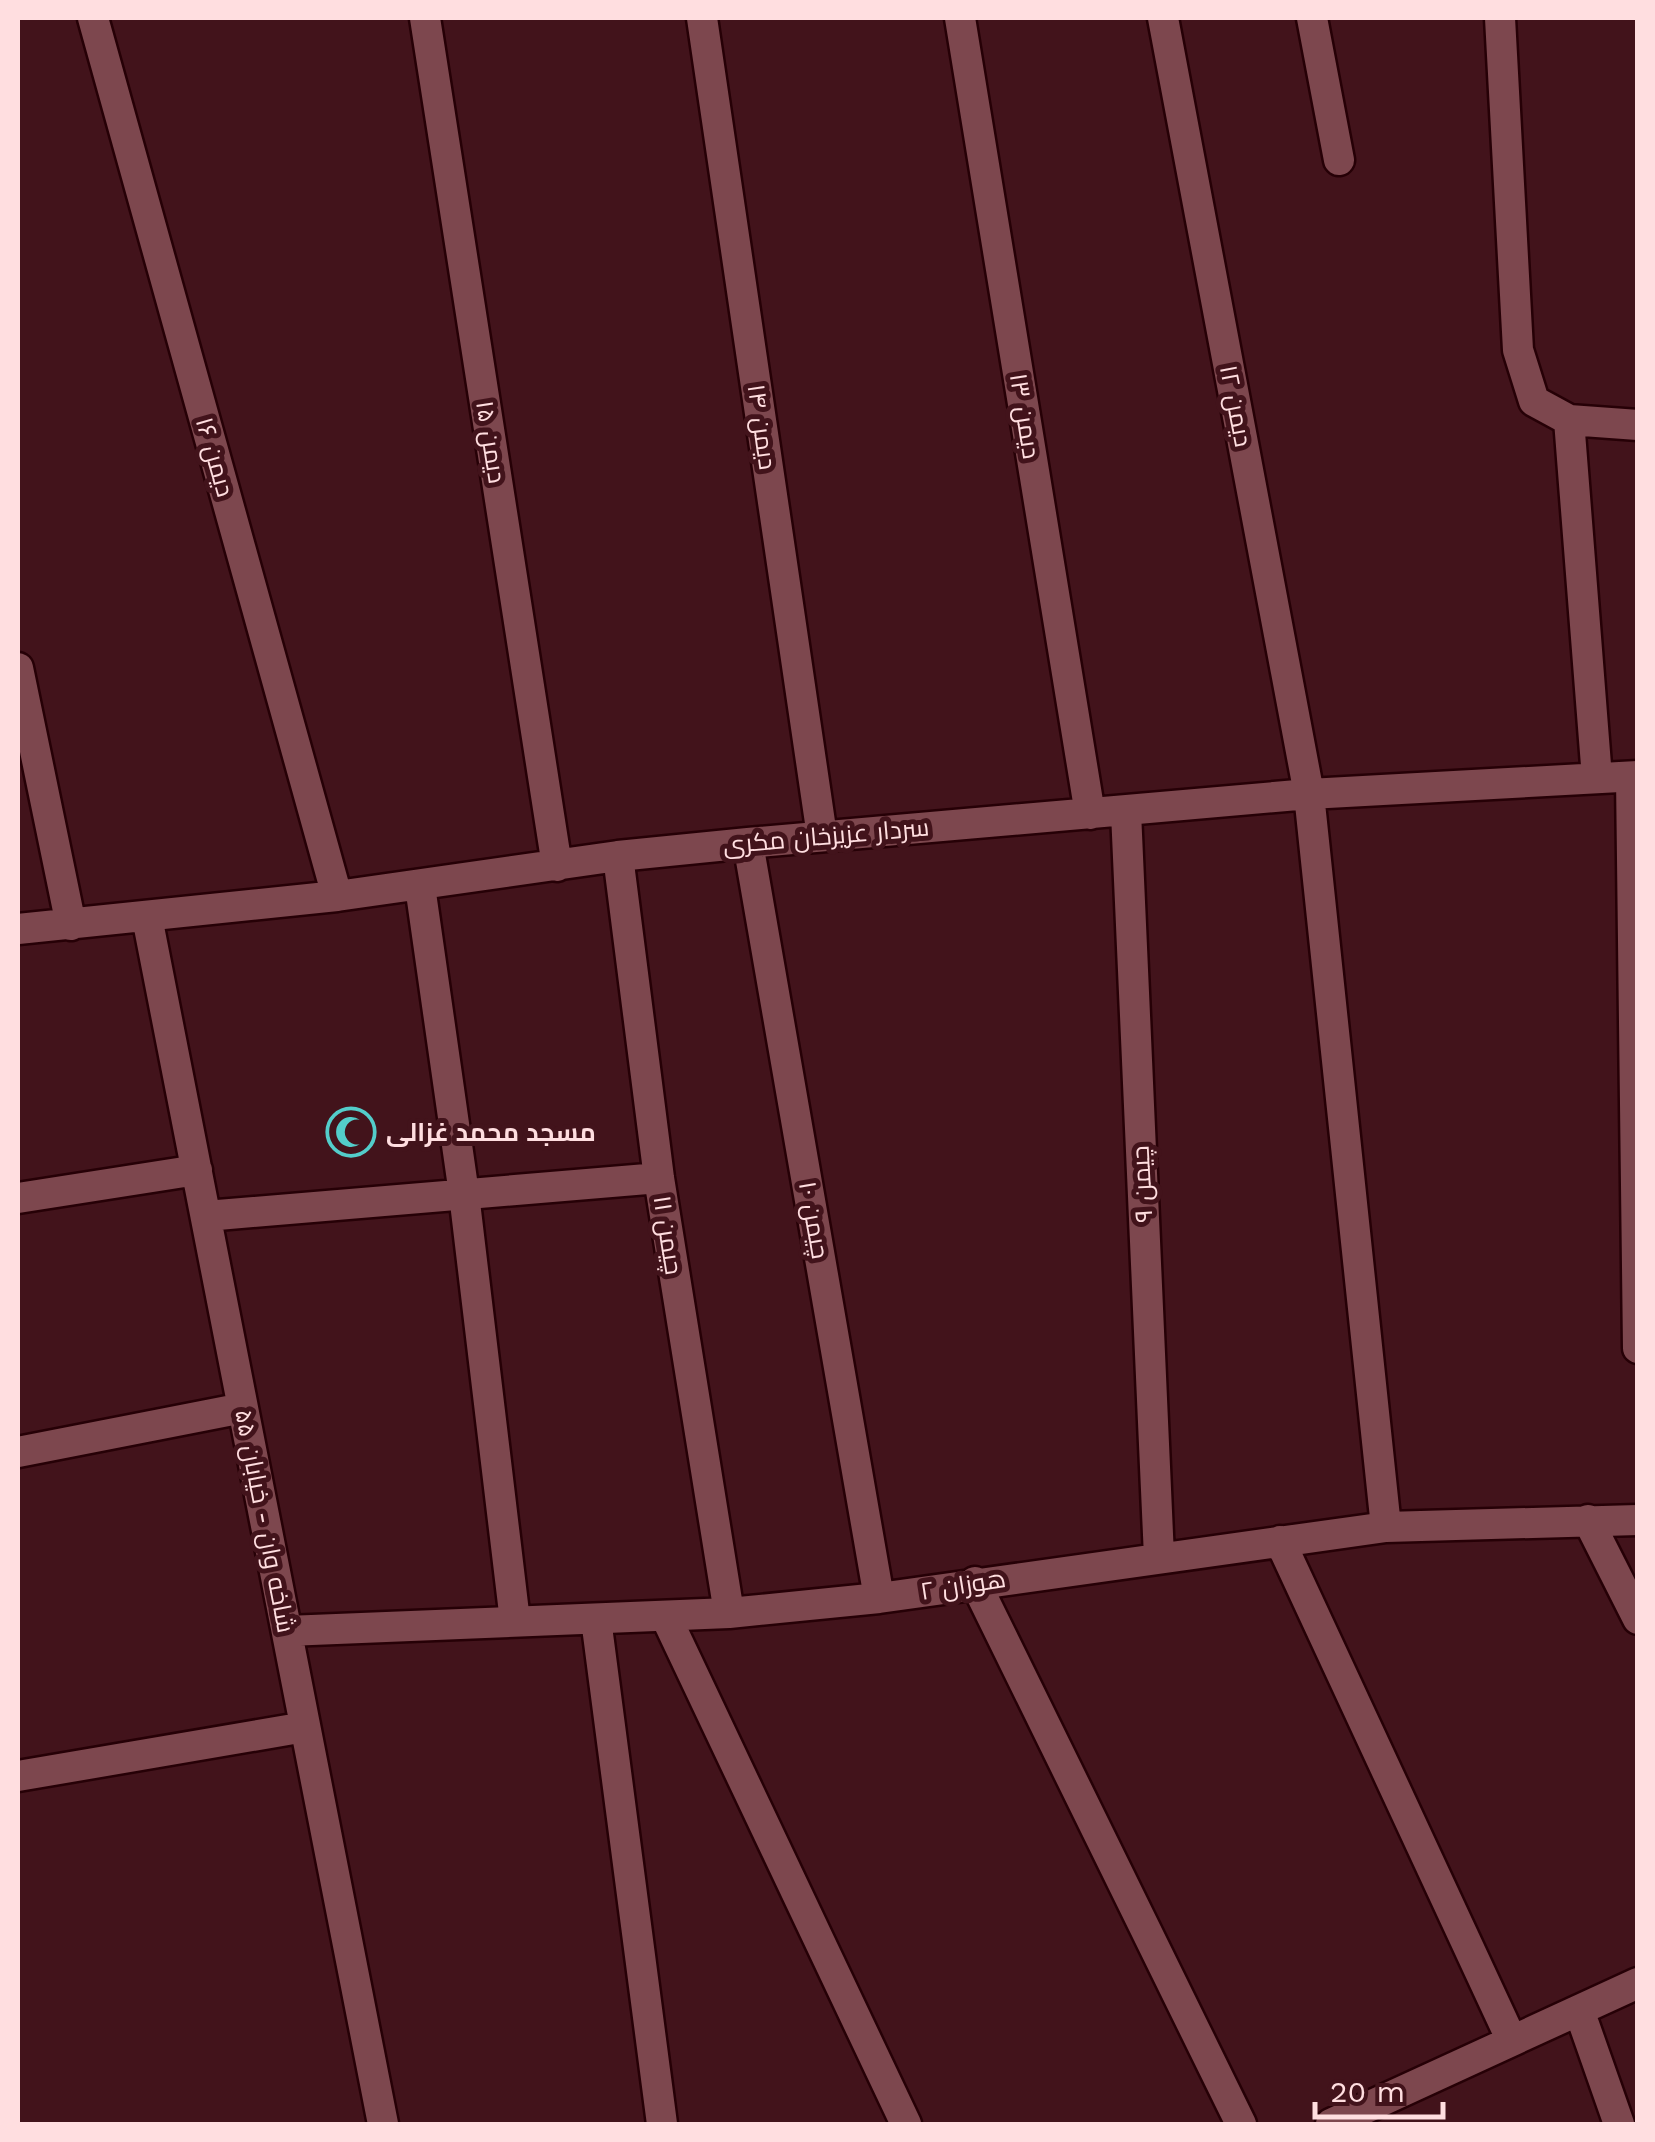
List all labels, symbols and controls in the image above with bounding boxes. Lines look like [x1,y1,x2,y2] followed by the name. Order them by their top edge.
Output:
[1214,363,1258,449] street label: دیمن ۱۲
[1004,371,1046,461] street label: دیمن ۱۳
[742,382,782,472] street label: دیمن ۱۴
[470,399,512,485] street label: دیمن ۱۵
[190,414,240,500] street label: دیمن ۱۶
[722,813,930,859] street label: سردار عزیزخان مکری
[325,1106,377,1158] mosque icon: مسجد محمد غزالی
[386,1118,596,1147] place label: مسجد محمد غزالی
[1126,1145,1160,1223] street label: چیمن ۹
[791,1179,835,1261] street label: چیمن ۱۰
[645,1193,689,1277] street label: چیمن ۱۱
[229,1407,301,1635] street label: شاخه وان - خیابان ۵۵
[918,1564,1008,1606] street label: هوزان ۲
[1315,2057,1442,2119] scale bar
[1330,2074,1405,2109] text: 20 m

